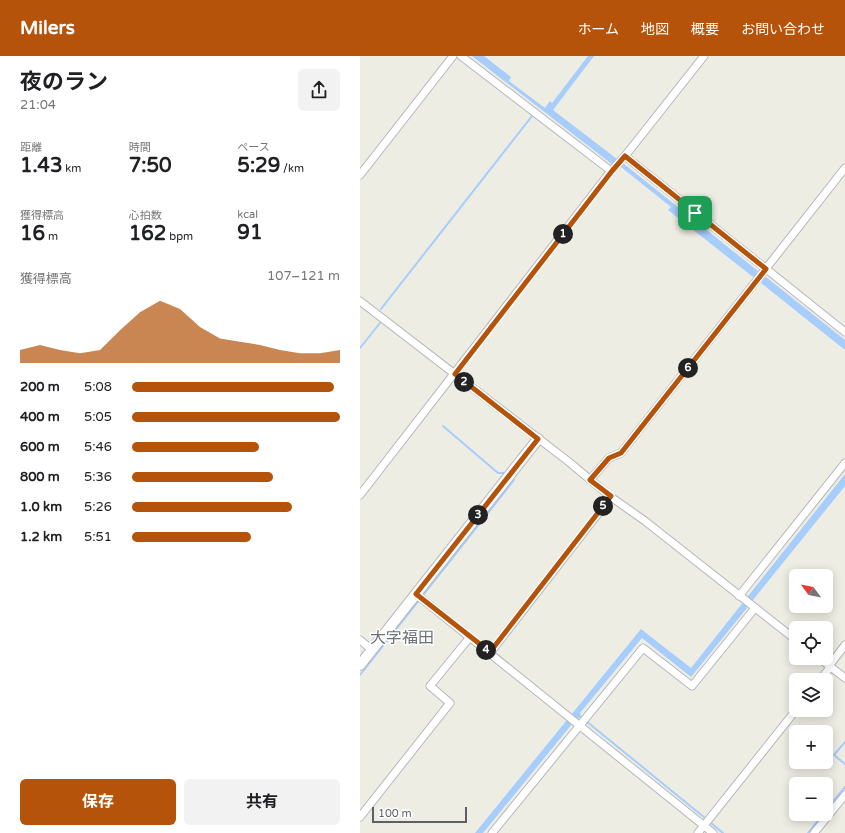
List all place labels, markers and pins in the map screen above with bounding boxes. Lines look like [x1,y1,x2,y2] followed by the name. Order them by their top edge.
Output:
[678,196,712,230] pin
[553,224,573,244] pin: 1
[678,358,698,378] pin: 6
[454,372,474,392] pin: 2
[593,496,613,516] pin: 5
[468,505,488,525] pin: 3
[476,640,496,660] pin: 4

